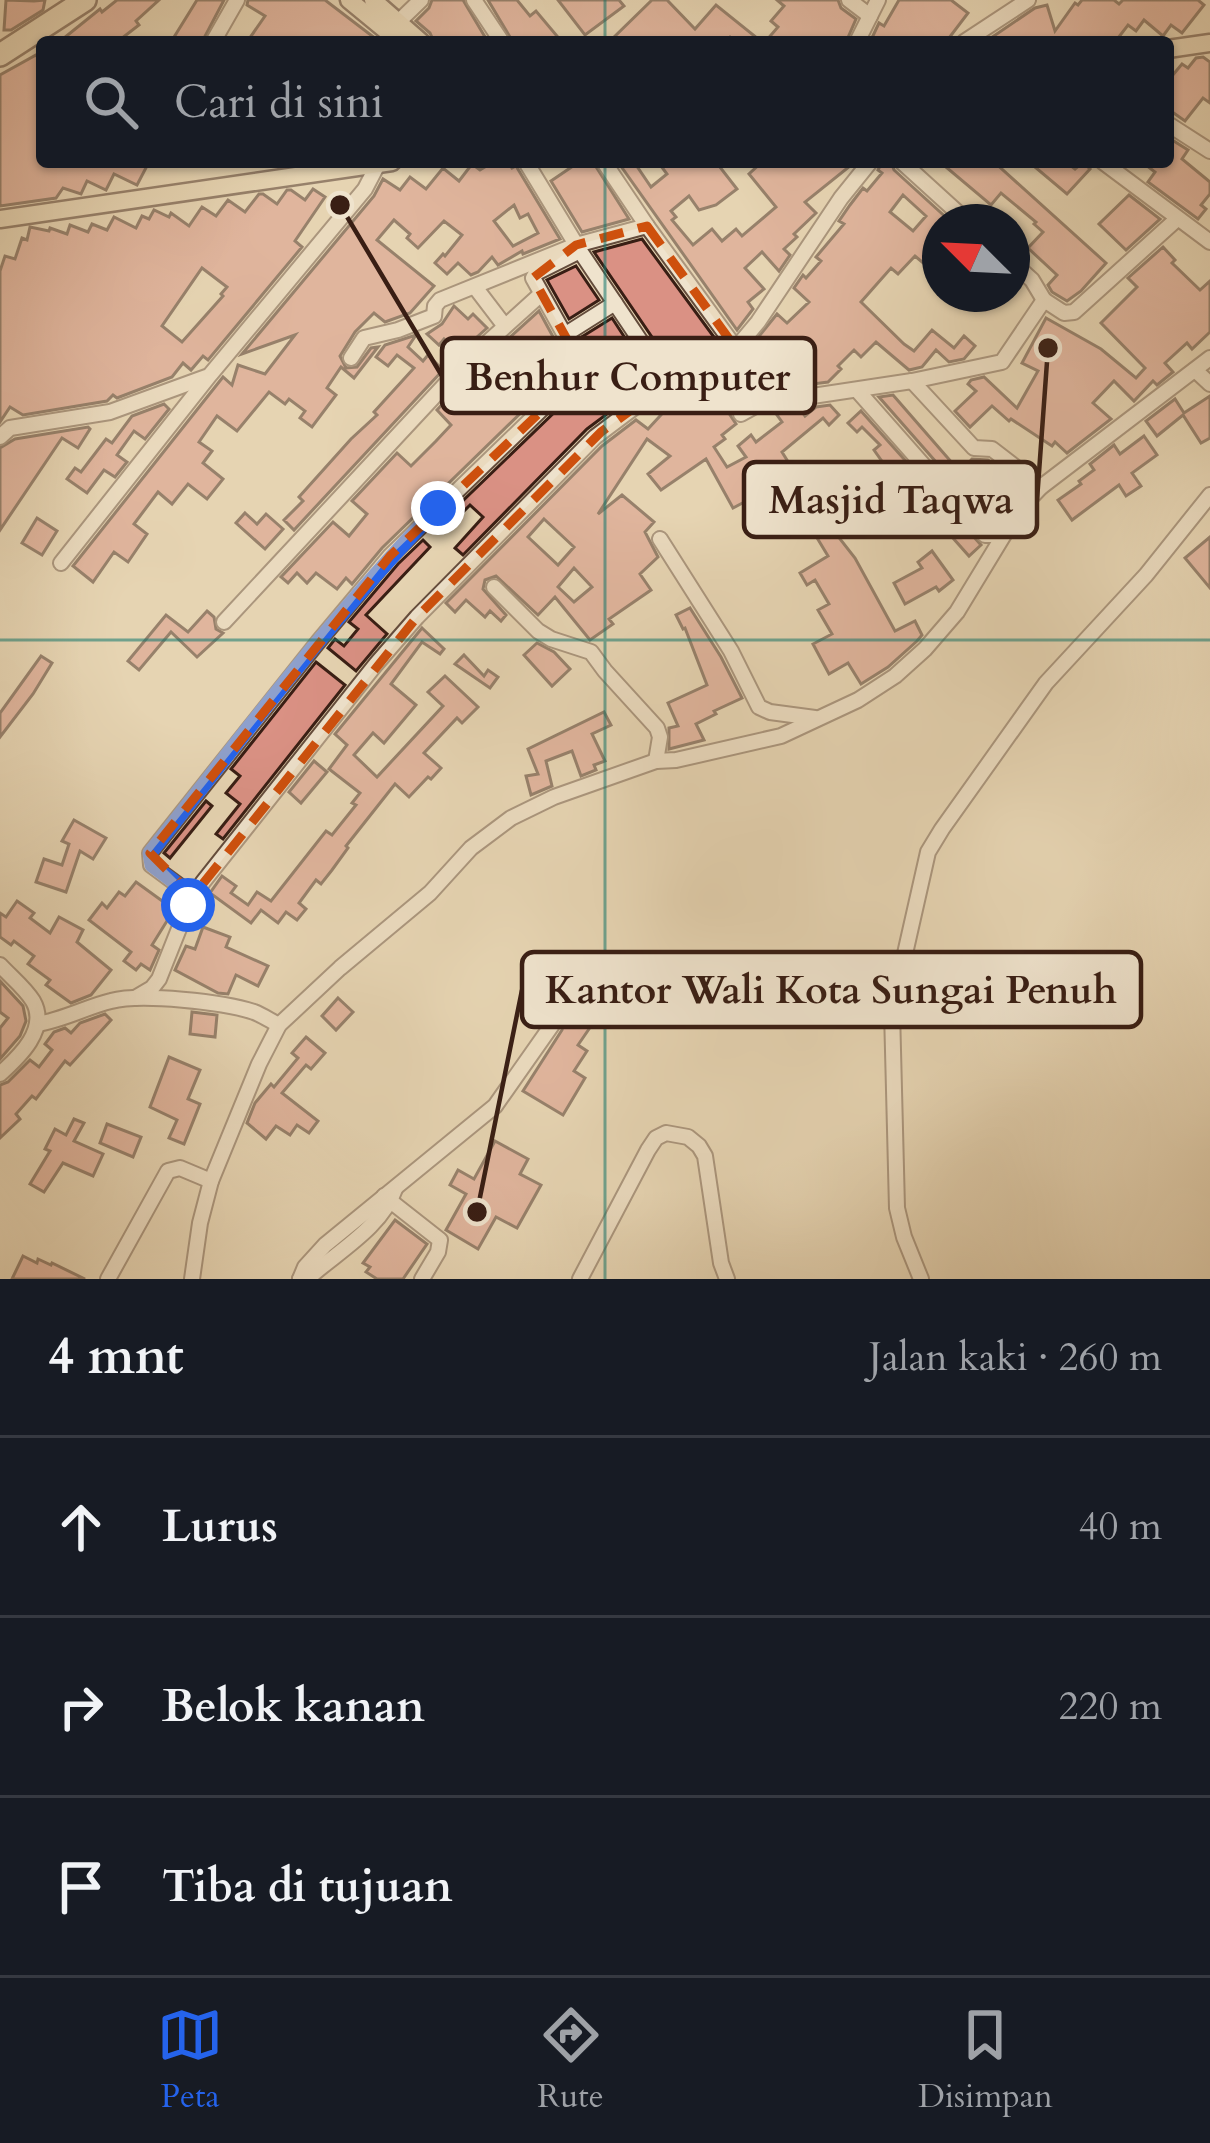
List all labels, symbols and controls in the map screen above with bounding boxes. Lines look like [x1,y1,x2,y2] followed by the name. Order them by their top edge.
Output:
[36,36,1174,168] search box
[78,69,144,135] icon: search
[174,72,384,133] text: Cari di sini
[922,204,1030,312] north arrow
[442,338,815,413] callout: Benhur Computer
[466,351,791,404] text: Benhur Computer
[744,462,1037,537] callout: Masjid Taqwa
[768,474,1014,527] text: Masjid Taqwa
[411,481,465,535] route end
[161,878,215,932] route start
[522,952,1141,1027] callout: Kantor Wali Kota Sungai Penuh
[545,964,1117,1017] text: Kantor Wali Kota Sungai Penuh
[48,1322,184,1392] text: 4 mnt
[869,1331,1162,1384] text: Jalan kaki · 260 m
[48,1494,114,1560] icon: ahead
[162,1496,278,1557] text: Lurus
[1079,1500,1162,1553] text: 40 m
[48,1674,114,1740] icon: right
[162,1676,425,1737] text: Belok kanan
[1059,1680,1162,1733] text: 220 m
[48,1854,114,1920] icon: arrive
[162,1856,453,1917] text: Tiba di tujuan
[157,2002,223,2119] tab: Peta
[537,2002,604,2119] tab: Rute
[918,2002,1053,2119] tab: Disimpan

